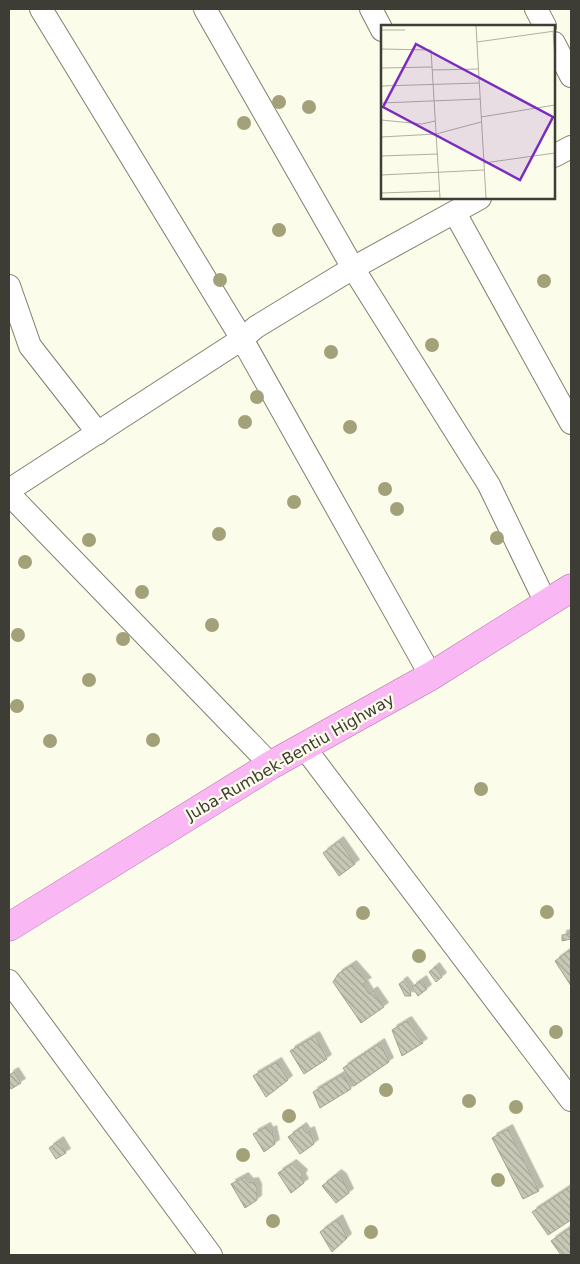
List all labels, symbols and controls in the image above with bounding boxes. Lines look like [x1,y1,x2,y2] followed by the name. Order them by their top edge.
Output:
[381,25,555,199] inset map
[182,689,397,825] street label: Juba-Rumbek-Bentiu Highway

